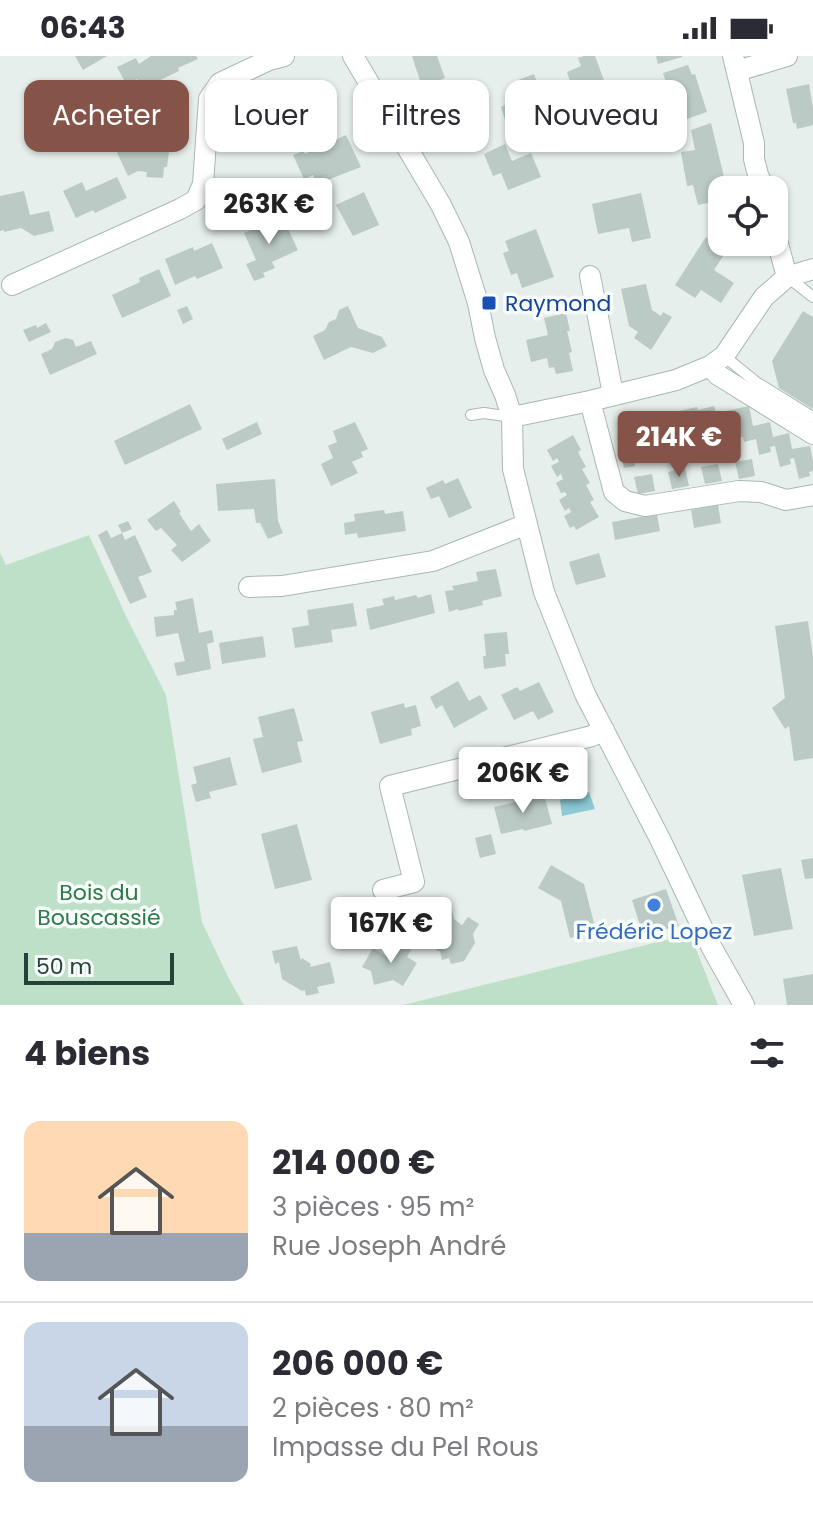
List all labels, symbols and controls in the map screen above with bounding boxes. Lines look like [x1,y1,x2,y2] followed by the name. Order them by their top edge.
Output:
[40,6,126,49] text: 06:43
[24,80,189,152] chip: Acheter
[205,80,337,152] chip: Louer
[353,80,489,152] chip: Filtres
[505,80,687,152] chip: Nouveau
[708,176,788,256] map controls
[708,176,788,256] button: locate
[204,178,334,246] pin: 263K €
[223,186,315,222] text: 263K €
[505,288,611,319] place label: Raymond
[480,294,498,312] marker: Raymond
[614,411,744,479] pin: 214K €
[636,419,722,455] text: 214K €
[458,747,588,815] pin: 206K €
[477,755,569,791] text: 206K €
[37,877,161,933] park label: Bois du Bouscassié
[645,896,663,914] marker: Frédéric Lopez
[326,897,456,965] pin: 167K €
[349,905,433,941] text: 167K €
[576,916,732,947] place label: Frédéric Lopez
[24,949,174,985] scale bar
[36,951,92,982] text: 50 m
[24,1029,150,1077] text: 4 biens
[745,1031,789,1075] icon: filters
[272,1138,435,1186] text: 214 000 €
[88,1153,184,1249] icon: home
[272,1189,474,1225] text: 3 pièces · 95 m²
[272,1228,506,1264] text: Rue Joseph André
[272,1339,443,1387] text: 206 000 €
[88,1354,184,1450] icon: home
[272,1390,474,1426] text: 2 pièces · 80 m²
[272,1429,539,1465] text: Impasse du Pel Rous

